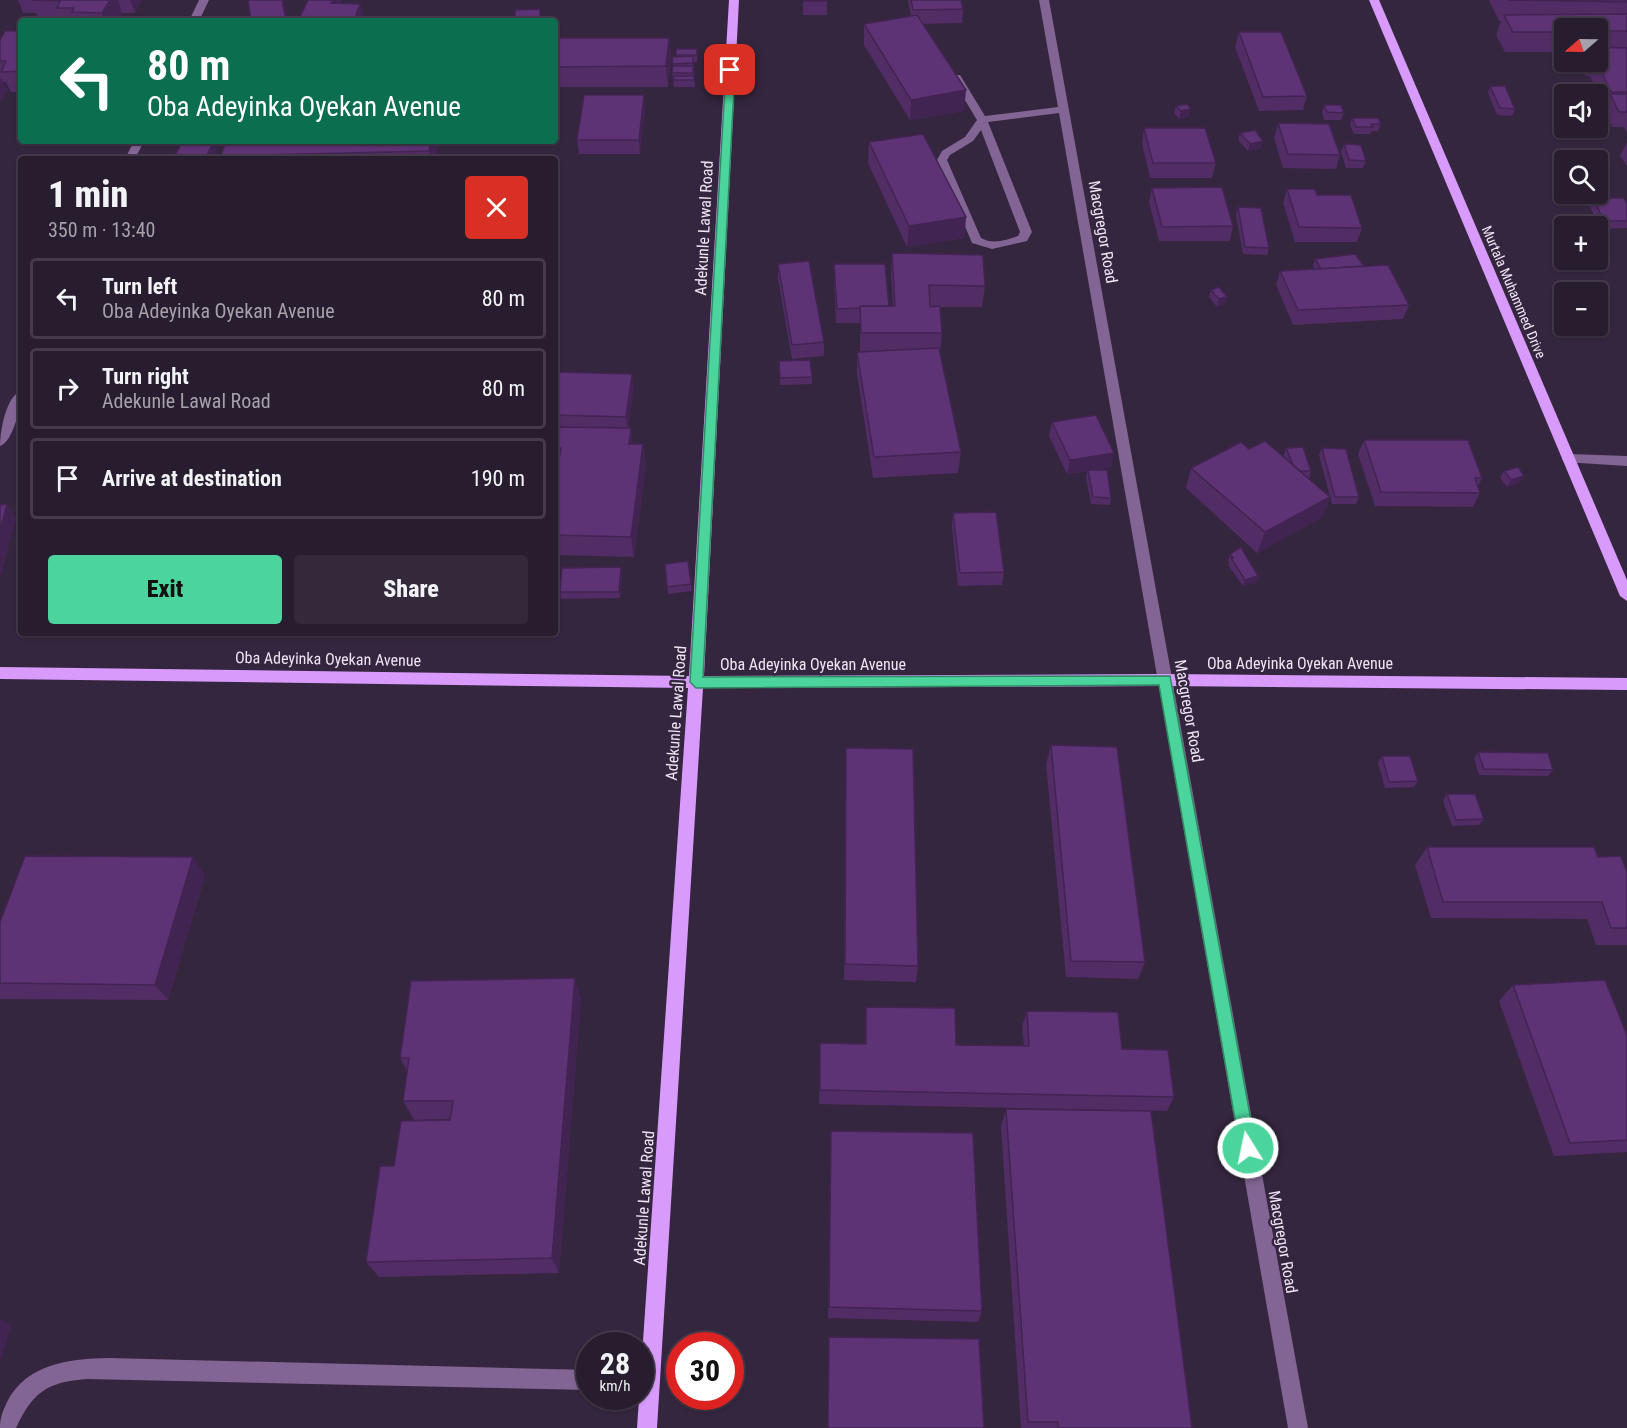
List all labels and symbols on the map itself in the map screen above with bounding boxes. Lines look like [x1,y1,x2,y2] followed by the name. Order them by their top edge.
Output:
[1554,18,1608,72] north arrow
[704,44,755,95] pin
[691,160,717,296] street label: Adekunle Lawal Road
[1085,179,1121,285] street label: Macgregor Road
[1479,223,1549,361] street label: Murtala Muhammed Drive
[662,645,690,781] street label: Adekunle Lawal Road
[235,648,421,670] street label: Oba Adeyinka Oyekan Avenue
[1207,654,1393,673] street label: Oba Adeyinka Oyekan Avenue
[720,655,906,674] street label: Oba Adeyinka Oyekan Avenue
[1171,658,1207,764] street label: Macgregor Road
[1216,1116,1280,1180] position arrow
[630,1130,658,1266] street label: Adekunle Lawal Road
[1265,1189,1301,1295] street label: Macgregor Road
[666,1332,744,1410] speed limit sign: 30

